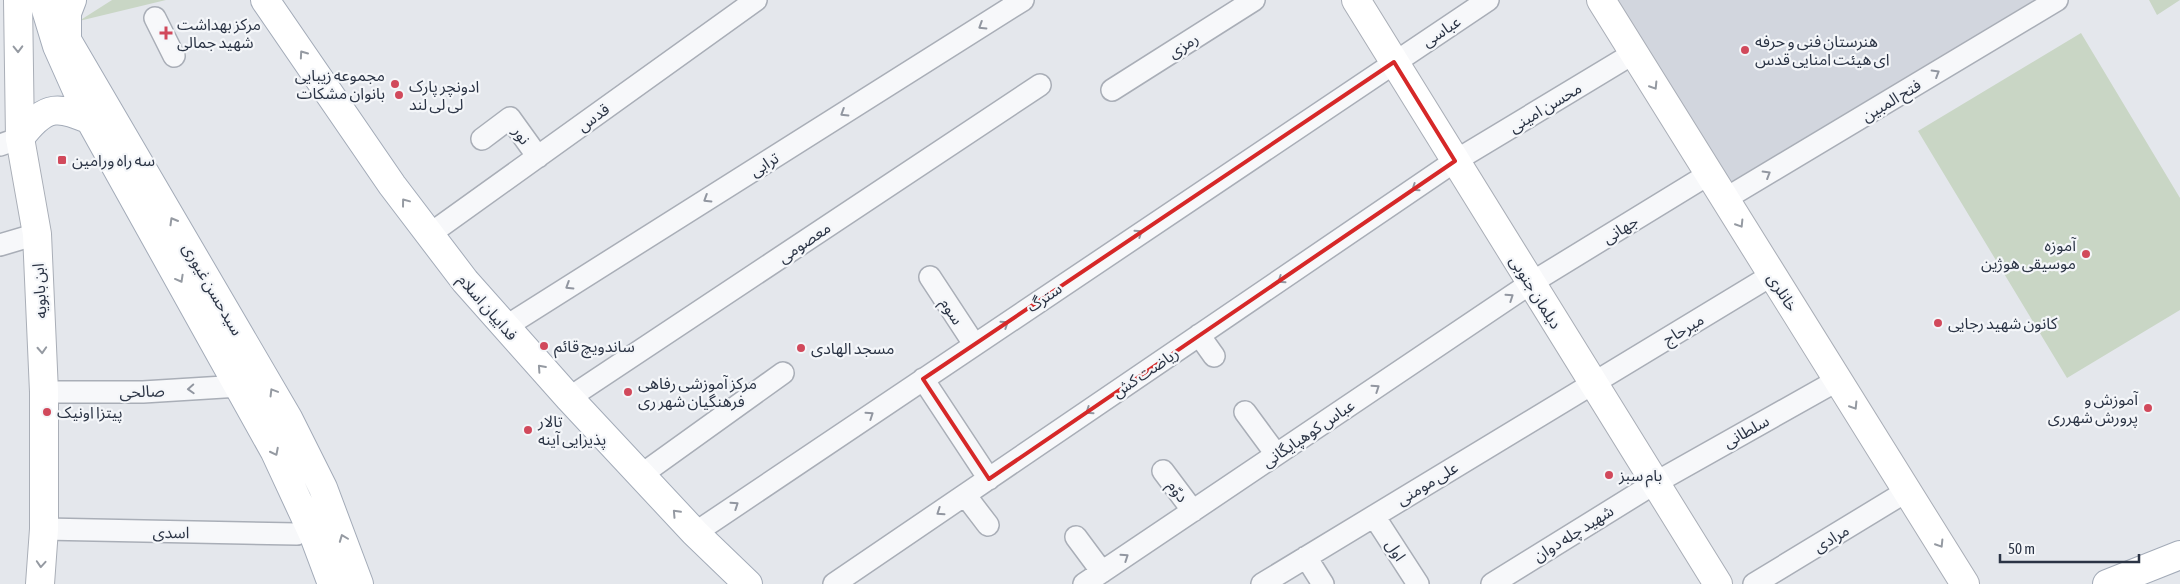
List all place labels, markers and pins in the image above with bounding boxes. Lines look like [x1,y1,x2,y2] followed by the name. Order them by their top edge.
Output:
[177,15,261,52] place label: مرکز بهداشت شهید جمالی
[159,26,173,40] marker: مرکز بهداشت شهید جمالی
[1755,32,1890,69] place label: هنرستان فنی و حرفه ای هیئت امنایی قدس
[1739,44,1751,56] marker: هنرستان فنی و حرفه ای هیئت امنایی قدس
[295,66,385,103] place label: مجموعه زیبایی بانوان مشکات
[409,77,479,114] place label: ادونچر پارک لی لی لند
[389,78,401,90] marker: مجموعه زیبایی بانوان مشکات
[393,89,405,101] marker: ادونچر پارک لی لی لند
[72,151,155,170] place label: سه راه ورامین
[56,154,68,166] marker: سه راه ورامین
[1981,236,2077,273] place label: آموزه موسیقی هوژین
[2080,248,2092,260] marker: آموزه موسیقی هوژین
[1948,314,2058,333] place label: کانون شهید رجایی
[1932,317,1944,329] marker: کانون شهید رجایی
[554,337,635,359] place label: ساندویچ قائم
[811,339,894,358] place label: مسجد الهادی
[538,340,550,352] marker: ساندویچ قائم
[795,342,807,354] marker: مسجد الهادی
[638,374,757,411] place label: مرکز آموزشی رفاهی فرهنگیان شهر ری
[622,386,634,398] marker: مرکز آموزشی رفاهی فرهنگیان شهر ری
[2048,390,2139,428] place label: آموزش و پرورش شهرری
[2142,402,2154,414] marker: آموزش و پرورش شهرری
[57,403,123,423] place label: پیتزا اونیک
[41,406,53,418] marker: پیتزا اونیک
[537,412,606,450] place label: تالار پذیرایی آینه
[522,424,534,436] marker: تالار پذیرایی آینه
[1618,466,1662,488] place label: بام سبز
[1603,469,1615,481] marker: بام سبز

